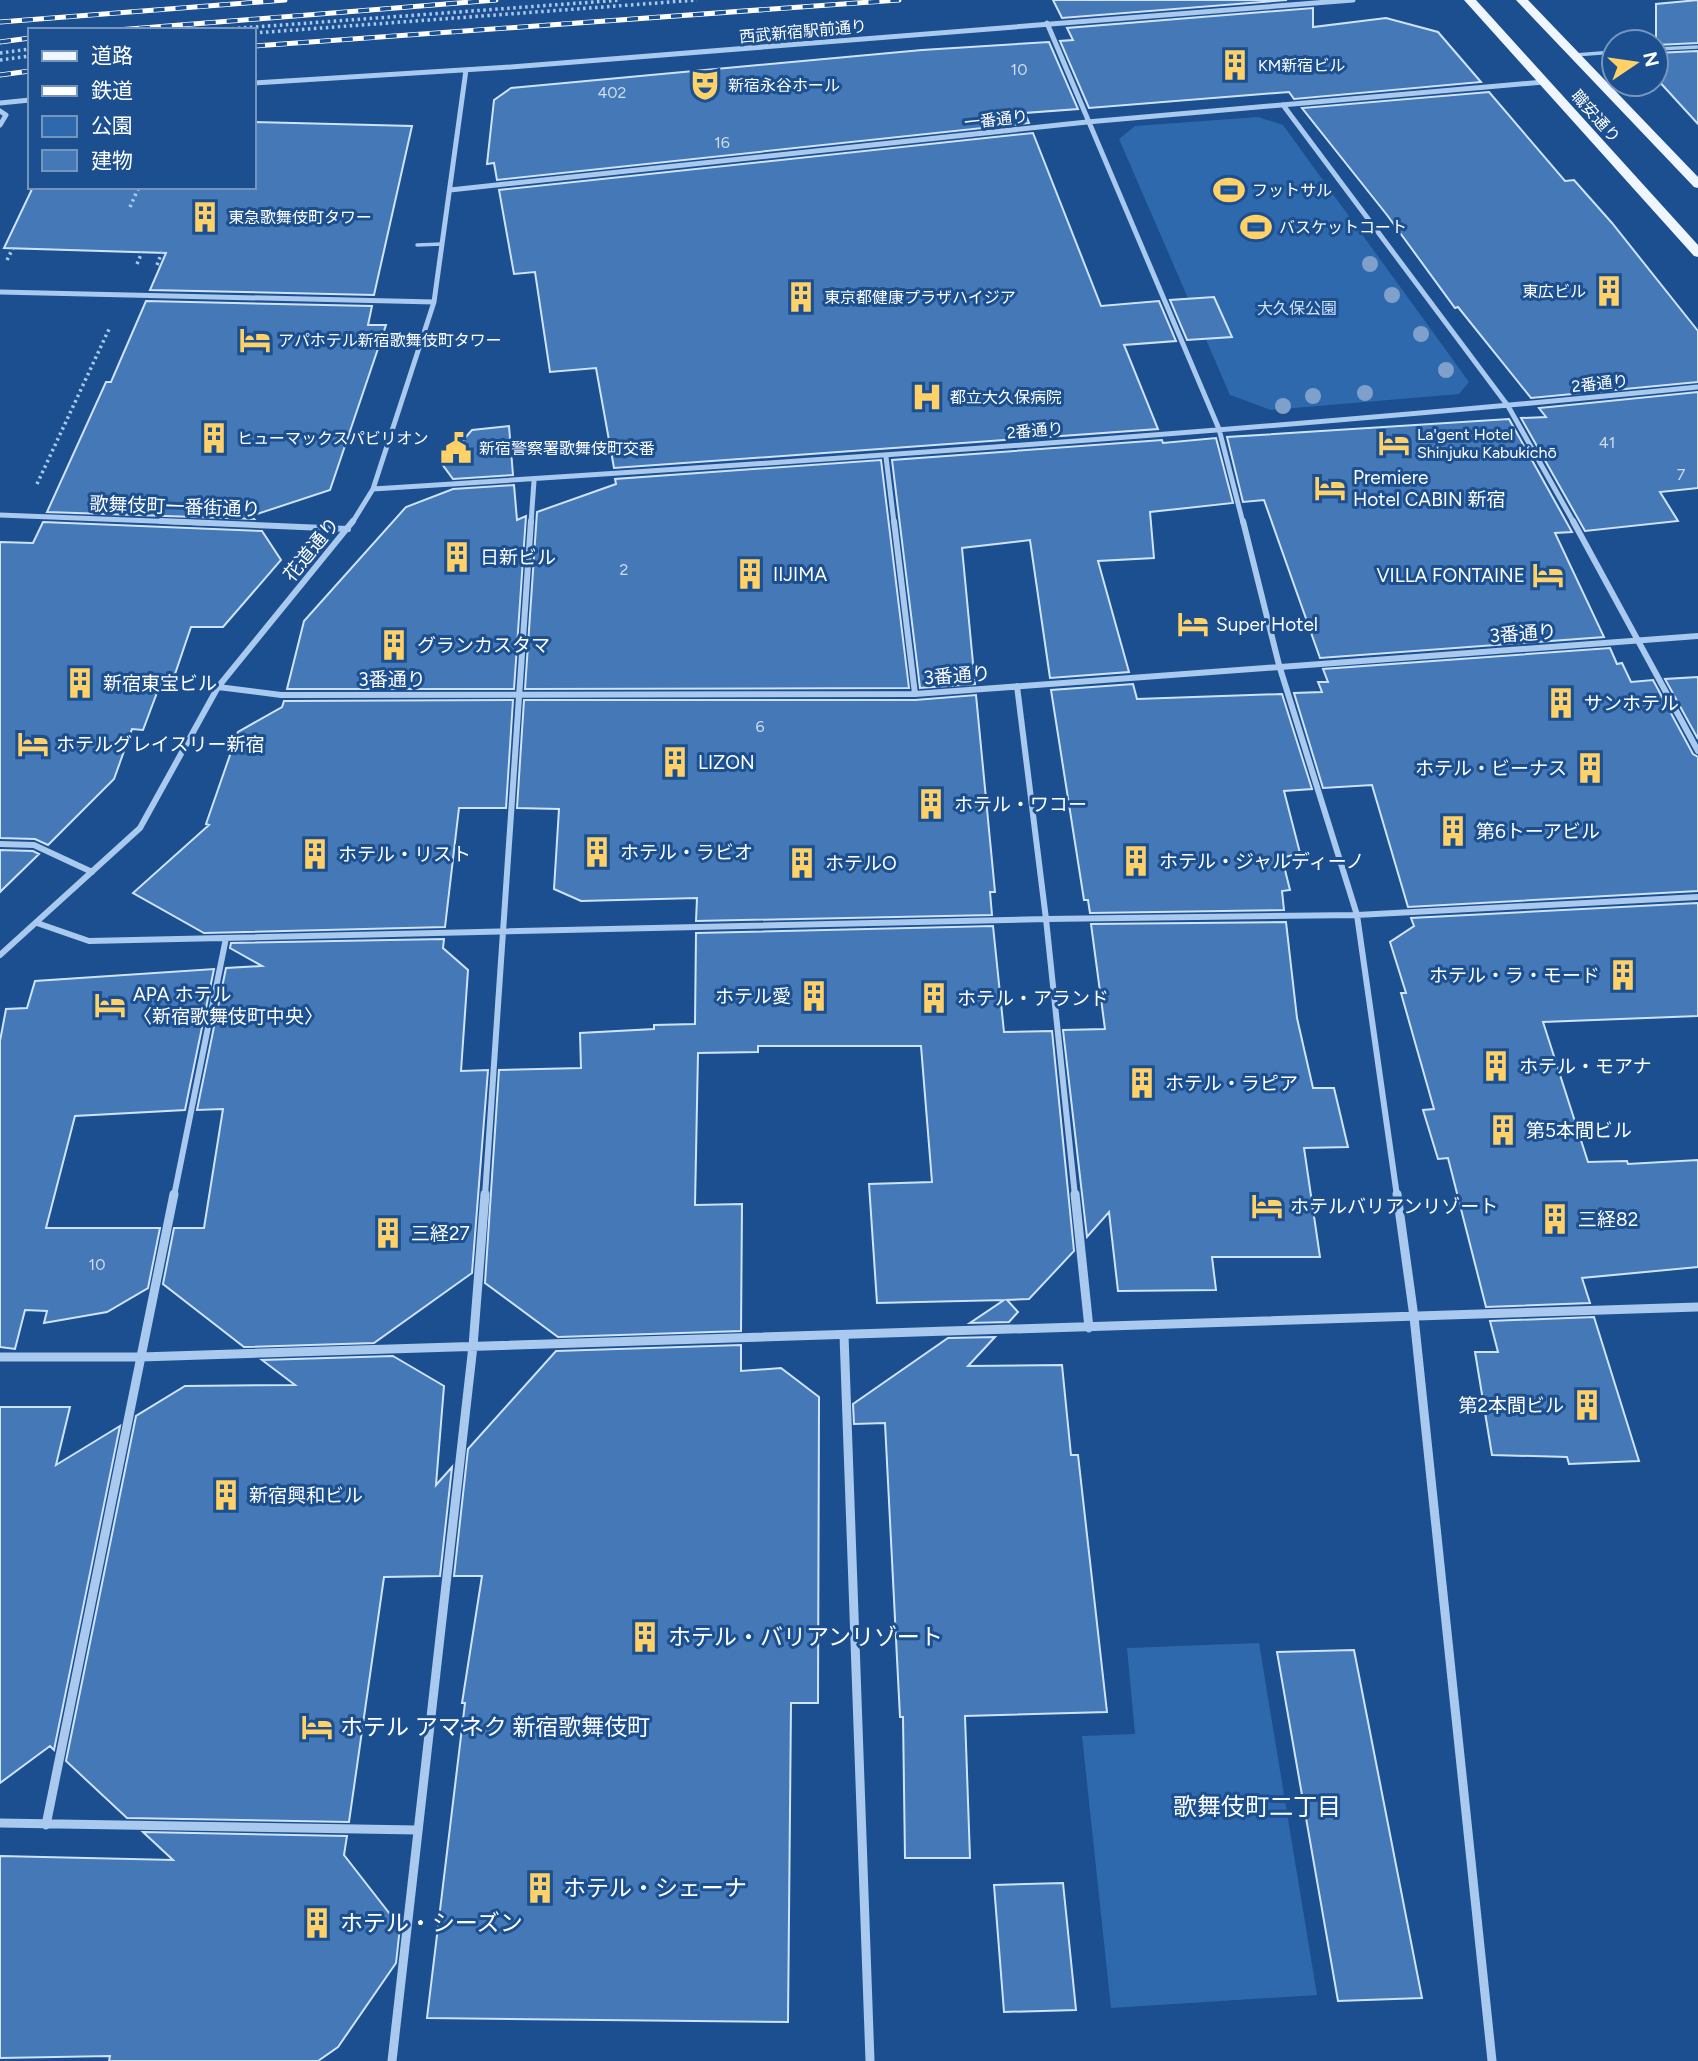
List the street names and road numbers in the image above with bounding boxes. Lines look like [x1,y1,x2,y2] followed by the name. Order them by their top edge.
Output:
[738,16,868,47] street label: 西武新宿駅前通り
[1567,86,1624,146] street label: 職安通り
[963,107,1029,132] street label: 一番通り
[1571,371,1629,396] street label: 2番通り
[1006,419,1064,442] street label: 2番通り
[89,492,261,521] street label: 歌舞伎町一番街通り
[279,513,344,586] street label: 花道通り
[1489,620,1557,647] street label: 3番通り
[923,662,991,689] street label: 3番通り
[358,668,426,691] street label: 3番通り

